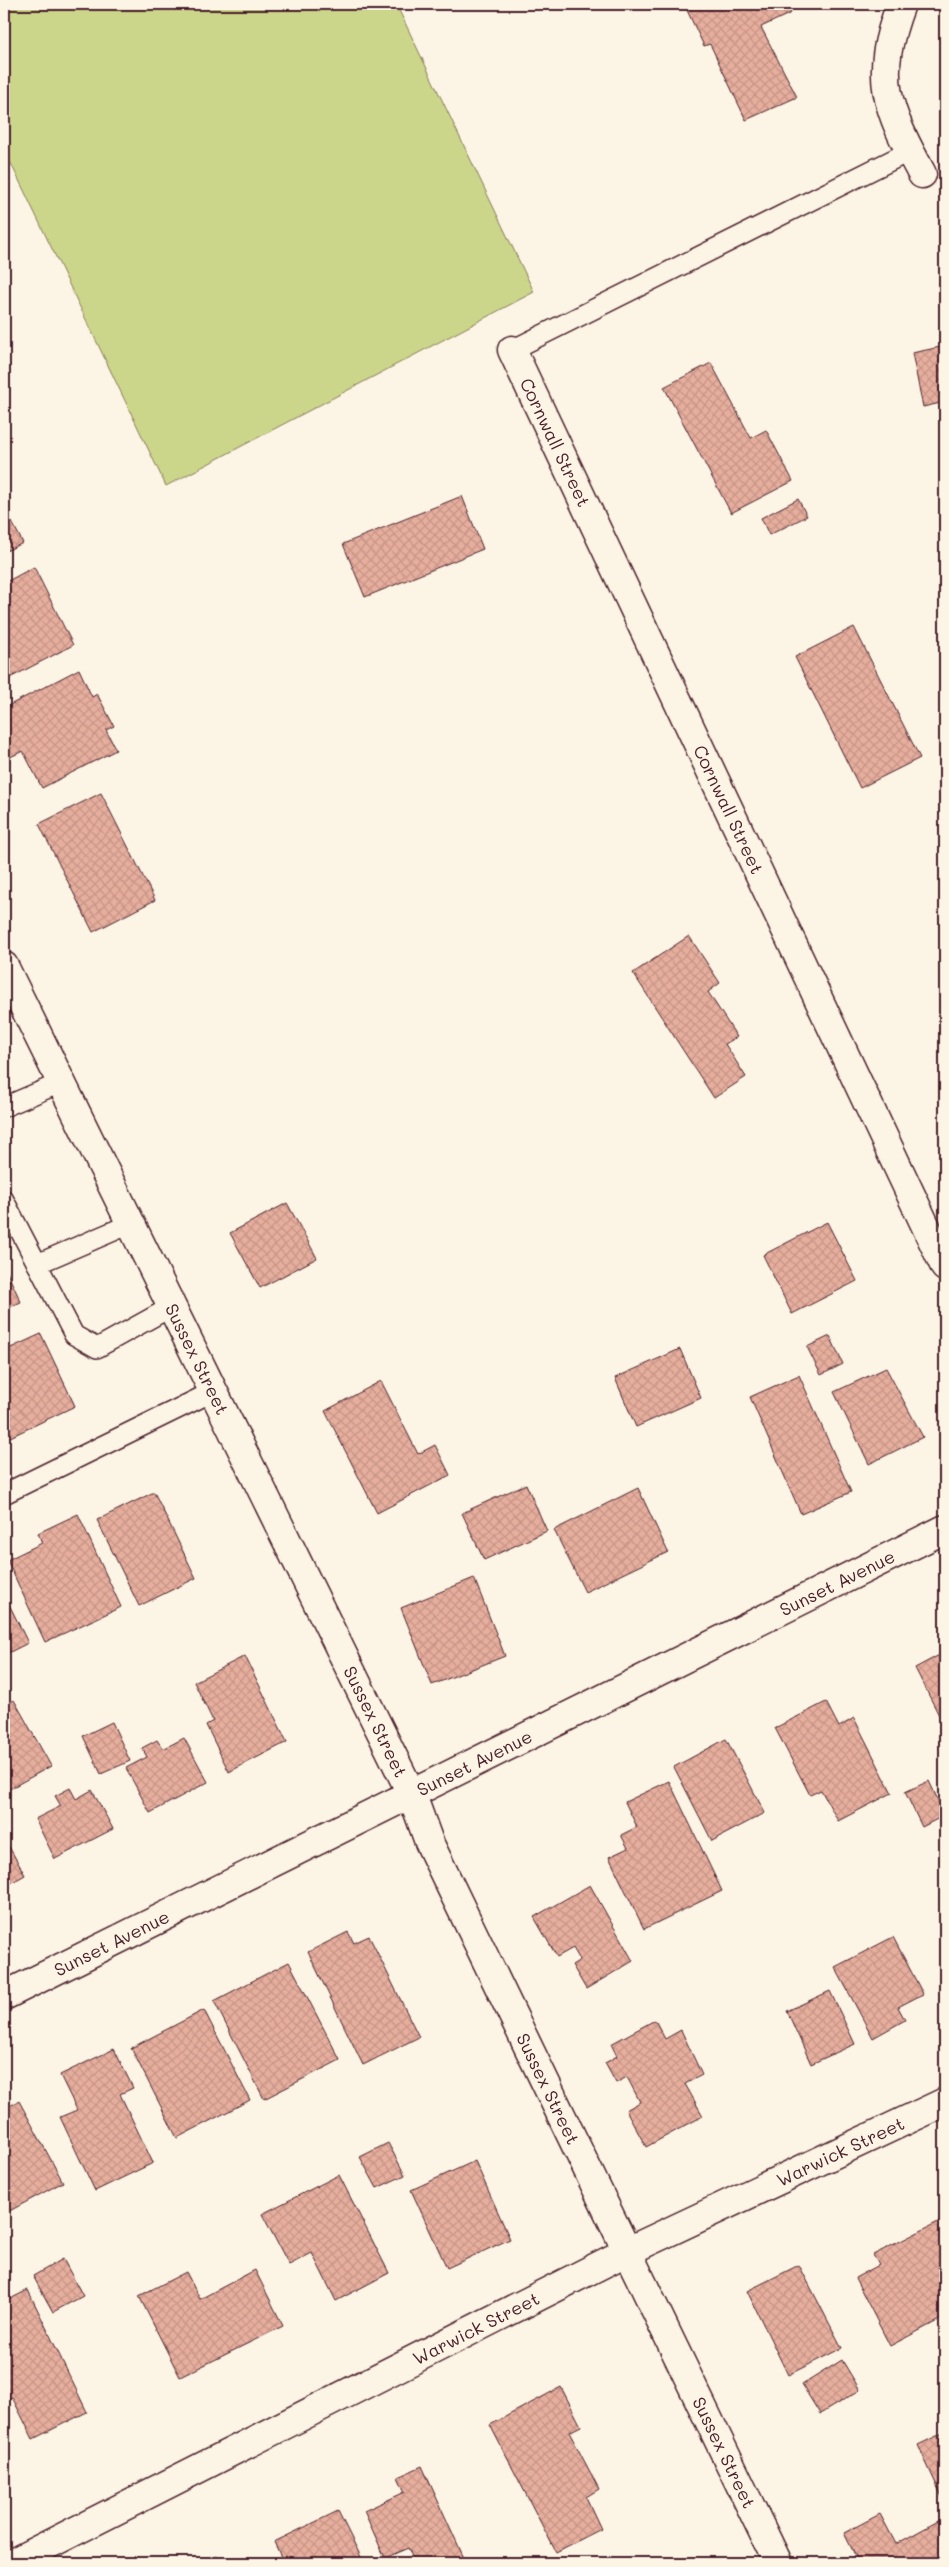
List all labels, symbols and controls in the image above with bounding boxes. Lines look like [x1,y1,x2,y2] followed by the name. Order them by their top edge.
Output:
[515,374,596,511] street label: Cornwall Street
[688,741,770,878] street label: Cornwall Street
[160,1299,235,1419] street label: Sussex Street
[775,1544,899,1621] street label: Sunset Avenue
[338,1662,413,1781] street label: Sussex Street
[413,1724,536,1801] street label: Sunset Avenue
[50,1904,173,1981] street label: Sunset Avenue
[511,2029,586,2148] street label: Sussex Street
[772,2111,908,2192] street label: Warwick Street
[409,2286,543,2370] street label: Warwick Street
[687,2393,762,2512] street label: Sussex Street

